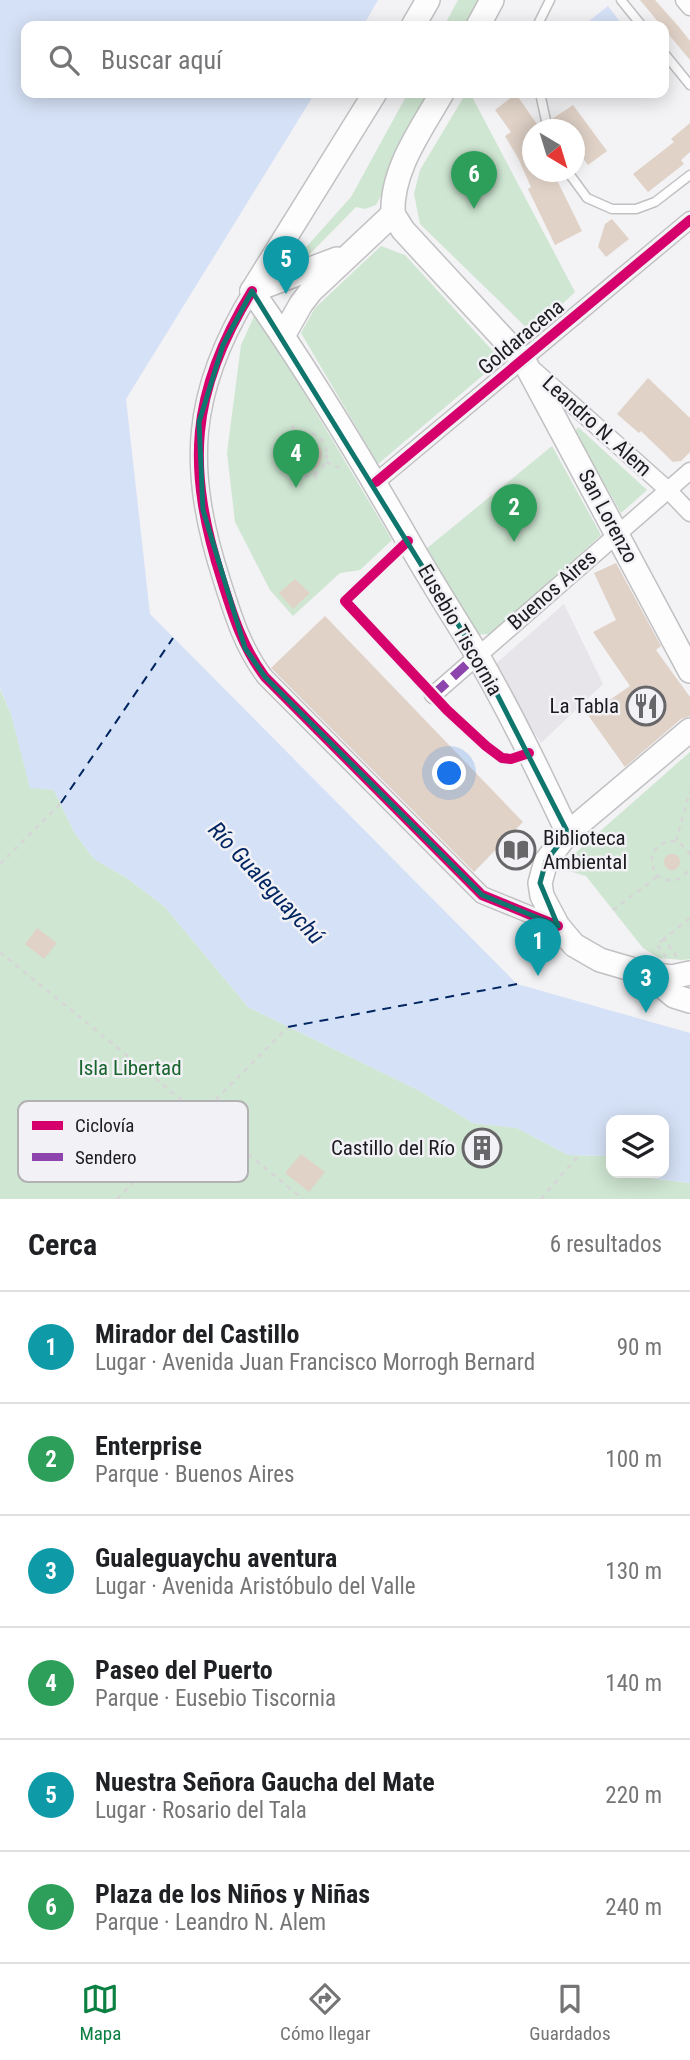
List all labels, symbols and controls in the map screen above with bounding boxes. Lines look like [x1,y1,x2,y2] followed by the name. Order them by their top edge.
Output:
[21,21,669,98] search box
[45,41,83,79] icon: search
[101,45,222,75] text: Buscar aquí
[522,119,585,182] north arrow
[451,151,497,209] pin: 6
[263,236,309,294] pin: 5
[473,294,569,380] street label: Goldaracena
[538,371,656,481] street label: Leandro N. Alem
[273,430,319,488] pin: 4
[573,465,643,567] street label: San Lorenzo
[491,484,537,542] pin: 2
[503,545,601,635] street label: Buenos Aires
[413,560,507,700] street label: Eusebio Tiscornia
[625,685,667,727] restaurant icon: La Tabla
[549,694,619,718] place label: La Tabla
[432,756,466,790] your location
[203,816,330,950] water label: Río Gualeguaychú
[543,826,627,874] place label: Biblioteca Ambiental
[495,829,537,871] library icon: Biblioteca Ambiental
[515,918,561,976] pin: 1
[623,955,669,1013] pin: 3
[78,1056,182,1080] park label: Isla Libertad
[18,1101,248,1182] legend
[75,1114,134,1137] text: Ciclovía
[606,1115,669,1178] map controls
[606,1115,669,1178] button: layers
[461,1127,503,1169] building icon: Castillo del Río
[331,1136,455,1160] place label: Castillo del Río
[75,1146,136,1169] text: Sendero
[28,1227,97,1262] text: Cerca
[550,1231,662,1258] text: 6 resultados
[95,1319,299,1349] text: Mirador del Castillo
[45,1334,57,1361] text: 1
[617,1334,662,1361] text: 90 m
[95,1349,535,1376] text: Lugar · Avenida Juan Francisco Morrogh Bernard
[95,1431,202,1461] text: Enterprise
[45,1446,57,1473] text: 2
[605,1446,662,1473] text: 100 m
[95,1461,295,1488] text: Parque · Buenos Aires
[95,1543,337,1573] text: Gualeguaychu aventura
[45,1558,57,1585] text: 3
[605,1558,662,1585] text: 130 m
[95,1573,416,1600] text: Lugar · Avenida Aristóbulo del Valle
[95,1655,273,1685] text: Paseo del Puerto
[45,1670,57,1697] text: 4
[605,1670,662,1697] text: 140 m
[95,1685,336,1712] text: Parque · Eusebio Tiscornia
[95,1767,435,1797] text: Nuestra Señora Gaucha del Mate
[45,1782,57,1809] text: 5
[605,1782,662,1809] text: 220 m
[95,1797,307,1824] text: Lugar · Rosario del Tala
[95,1879,370,1909] text: Plaza de los Niños y Niñas
[45,1894,57,1921] text: 6
[605,1894,662,1921] text: 240 m
[95,1909,326,1936] text: Parque · Leandro N. Alem
[79,1980,121,2045] tab: Mapa
[280,1980,371,2045] tab: Cómo llegar
[529,1980,611,2045] tab: Guardados

